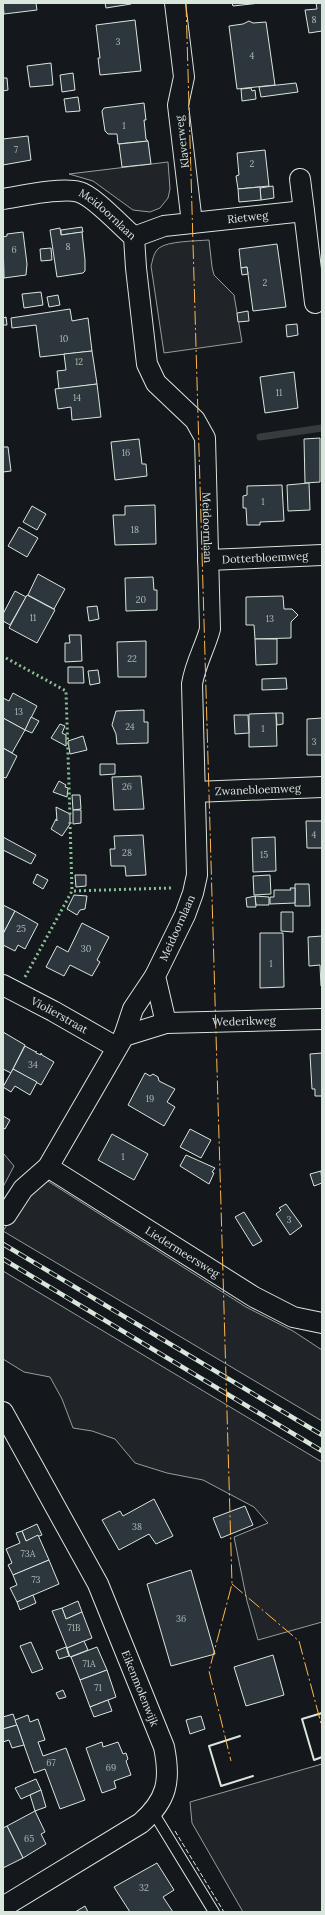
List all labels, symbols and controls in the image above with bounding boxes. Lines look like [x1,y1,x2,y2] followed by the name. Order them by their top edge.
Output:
[311,14,317,25] house number: 8
[115,36,121,47] house number: 3
[250,50,255,61] house number: 4
[172,114,192,169] street label: Klaverweg
[122,120,126,131] house number: 1
[14,144,18,155] house number: 7
[250,158,255,169] house number: 2
[77,186,139,243] street label: Meidoornlaan
[226,208,270,226] street label: Rietweg
[65,241,71,252] house number: 8
[11,244,17,255] house number: 6
[263,277,268,288] house number: 2
[60,333,69,344] house number: 10
[75,356,83,367] house number: 12
[276,387,282,398] house number: 11
[73,392,81,403] house number: 14
[122,447,130,458] house number: 16
[199,492,215,564] street label: Meidoornlaan
[261,496,265,507] house number: 1
[131,524,139,535] house number: 18
[222,549,309,566] street label: Dotterbloemweg
[136,594,147,605] house number: 20
[30,612,36,623] house number: 11
[266,613,274,624] house number: 13
[127,653,137,664] house number: 22
[15,706,23,717] house number: 13
[125,721,135,732] house number: 24
[261,723,265,734] house number: 1
[311,736,317,747] house number: 3
[122,781,132,792] house number: 26
[215,781,302,798] street label: Zwanebloemweg
[312,829,317,840] house number: 4
[122,847,132,858] house number: 28
[260,849,268,860] house number: 15
[156,892,198,963] street label: Meidoornlaan
[16,923,26,934] house number: 25
[81,943,92,954] house number: 30
[269,958,273,969] house number: 1
[28,993,91,1037] street label: Violierstraat
[212,1013,277,1029] street label: Wederikweg
[28,1059,38,1070] house number: 34
[146,1093,154,1104] house number: 19
[121,1151,125,1162] house number: 1
[286,1214,292,1225] house number: 3
[143,1223,223,1281] street label: Liedermeersweg
[132,1521,142,1532] house number: 38
[21,1548,36,1559] house number: 73A
[31,1574,41,1585] house number: 73
[176,1613,186,1624] house number: 36
[67,1622,81,1633] house number: 71B
[119,1648,162,1728] street label: Eikenmolenwijk
[82,1658,96,1669] house number: 71A
[94,1682,102,1693] house number: 71
[46,1757,56,1768] house number: 67
[106,1762,116,1773] house number: 69
[24,1833,34,1844] house number: 65
[139,1882,149,1893] house number: 32

